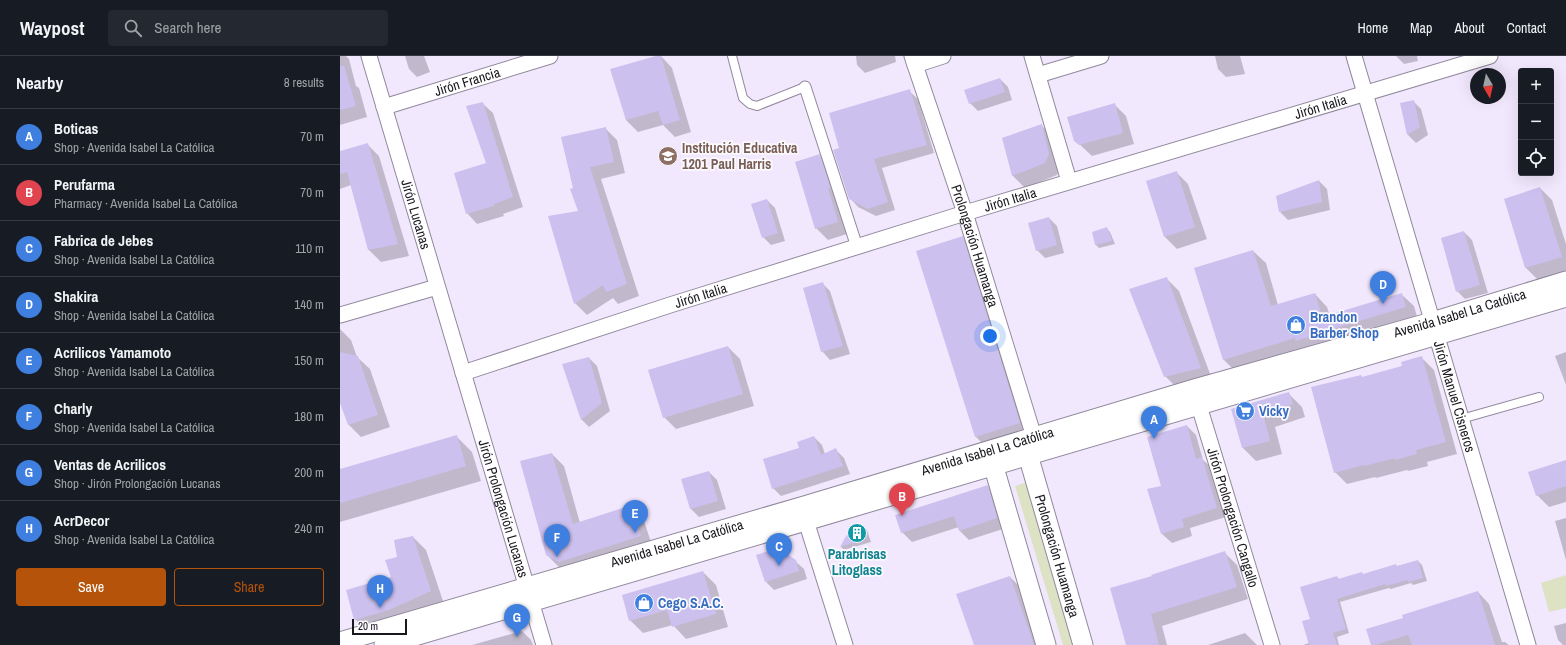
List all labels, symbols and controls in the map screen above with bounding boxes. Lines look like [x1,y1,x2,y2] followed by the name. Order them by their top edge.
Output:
[108,10,388,46] search box
[20,15,84,41] text: Waypost
[122,17,144,39] icon: search
[154,17,221,38] text: Search here
[1357,19,1388,37] text: Home
[1410,19,1432,37] text: Map
[1454,19,1484,37] text: About
[1506,19,1546,37] text: Contact
[432,63,503,100] street label: Jirón Francia
[1470,68,1506,104] north arrow
[1518,68,1554,176] map controls
[1518,68,1554,104] button: +
[16,71,63,94] text: Nearby
[284,74,324,91] text: 8 results
[1292,90,1349,123] street label: Jirón Italia
[1518,104,1554,140] button: −
[54,118,98,139] text: Boticas
[25,128,33,145] text: A
[300,128,324,145] text: 70 m
[54,139,214,156] text: Shop · Avenida Isabel La Católica
[682,139,798,173] place label: Institución Educativa 1201 Paul Harris
[1518,140,1554,176] button: locate
[657,145,679,167] school or university icon: Institución Educativa 1201 Paul Harris
[54,174,115,195] text: Perufarma
[397,177,435,252] street label: Jirón Lucanas
[947,182,1003,310] street label: Prolongación Huamanga
[982,183,1039,216] street label: Jirón Italia
[25,184,33,201] text: B
[300,184,324,201] text: 70 m
[54,195,238,212] text: Pharmacy · Avenida Isabel La Católica
[54,230,153,251] text: Fabrica de Jebes
[25,240,33,257] text: C
[295,240,324,257] text: 110 m
[54,251,214,268] text: Shop · Avenida Isabel La Católica
[1370,271,1396,304] pin: D
[672,279,730,312] street label: Jirón Italia
[1391,285,1529,342] street label: Avenida Isabel La Católica
[54,286,98,307] text: Shakira
[25,296,33,313] text: D
[294,296,324,313] text: 140 m
[54,307,214,324] text: Shop · Avenida Isabel La Católica
[1310,308,1379,342] place label: Brandon Barber Shop
[1285,314,1307,336] shop icon: Brandon Barber Shop
[980,326,1000,346] your location
[1430,338,1480,455] street label: Jirón Manuel Cisneros
[54,342,171,363] text: Acrilicos Yamamoto
[25,352,33,369] text: E
[294,352,324,369] text: 150 m
[54,363,214,380] text: Shop · Avenida Isabel La Católica
[54,398,92,419] text: Charly
[1234,400,1256,422] supermarket icon: Vicky
[1259,402,1289,420] place label: Vicky
[1141,406,1167,439] pin: A
[26,408,32,425] text: F
[294,408,324,425] text: 180 m
[54,419,214,436] text: Shop · Avenida Isabel La Católica
[918,422,1056,480] street label: Avenida Isabel La Católica
[474,437,533,580] street label: Jirón Prolongación Lucanas
[1203,445,1263,589] street label: Jirón Prolongación Cangallo
[54,454,166,475] text: Ventas de Acrilicos
[25,464,33,481] text: G
[294,464,324,481] text: 200 m
[54,475,221,492] text: Shop · Jirón Prolongación Lucanas
[889,483,915,516] pin: B
[1031,492,1084,620] street label: Prolongación Huamanga
[622,500,648,533] pin: E
[54,510,109,531] text: AcrDecor
[607,515,746,571] street label: Avenida Isabel La Católica
[25,520,33,537] text: H
[294,520,324,537] text: 240 m
[846,522,868,544] building icon: Parabrisas Litoglass
[544,524,570,557] pin: F
[54,531,214,548] text: Shop · Avenida Isabel La Católica
[766,533,792,566] pin: C
[828,545,886,579] place label: Parabrisas Litoglass
[16,568,166,606] button: Save
[174,568,324,606] button: Share
[367,575,393,608] pin: H
[633,592,655,614] shop icon: Cego S.A.C.
[658,594,724,612] place label: Cego S.A.C.
[504,604,530,637] pin: G
[352,617,407,636] scale bar
[358,619,378,633] text: 20 m

